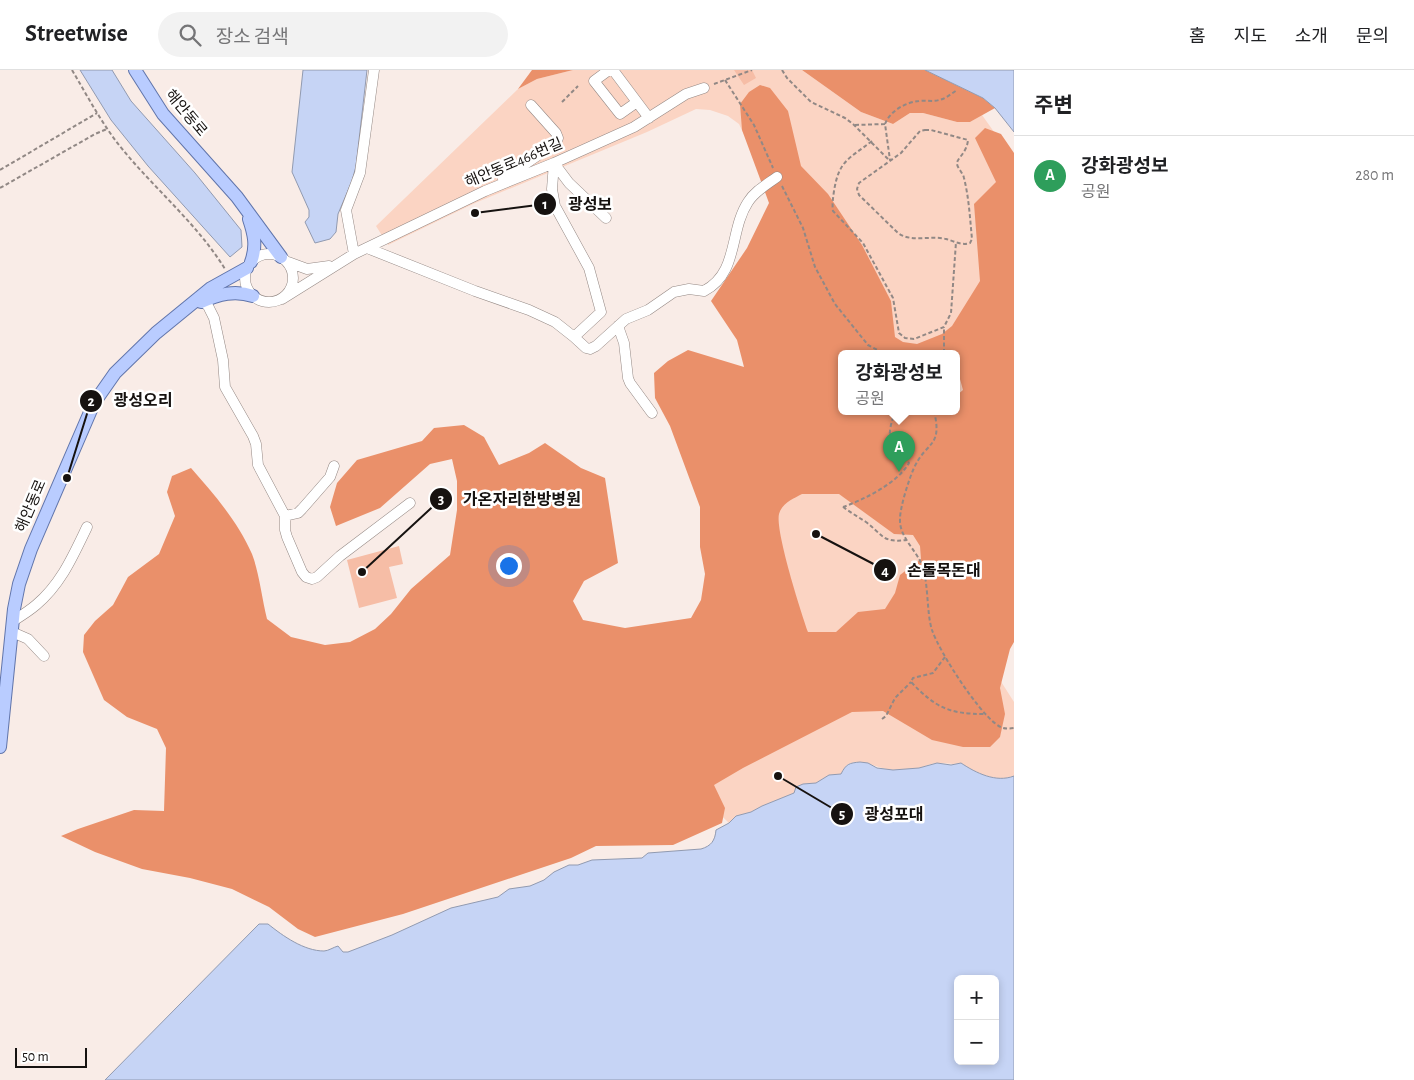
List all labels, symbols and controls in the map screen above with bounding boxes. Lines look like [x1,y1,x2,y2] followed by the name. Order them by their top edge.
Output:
[158,12,508,57] search box
[176,21,204,49] icon: search
[25,22,128,46] text: Streetwise
[216,28,289,47] text: 장소 검색
[1189,28,1206,46] text: 홈
[1234,28,1267,46] text: 지도
[1295,28,1328,46] text: 소개
[1356,28,1389,46] text: 문의
[163,86,210,139] street label: 해안동로
[1034,95,1073,116] text: 주변
[463,135,565,190] street label: 해안동로466번길
[1081,157,1168,176] text: 강화광성보
[1045,167,1055,183] text: A
[1355,167,1394,183] text: 280 m
[1081,184,1110,200] text: 공원
[533,188,622,219] callout: 광성보
[568,196,612,213] text: 광성보
[542,197,548,212] text: 1
[838,350,960,415] popup
[855,364,943,383] text: 강화광성보
[78,385,182,416] callout: 광성오리
[855,391,885,407] text: 공원
[114,392,172,409] text: 광성오리
[87,394,95,409] text: 2
[883,431,915,472] pin: A
[12,477,49,534] street label: 해안동로
[429,484,591,515] callout: 가온자리한방병원
[463,490,581,508] text: 가온자리한방병원
[438,492,444,507] text: 3
[496,553,522,579] your location
[873,555,991,586] callout: 손돌목돈대
[907,562,981,579] text: 손돌목돈대
[881,564,889,579] text: 4
[829,799,933,830] callout: 광성포대
[865,806,923,823] text: 광성포대
[839,807,845,822] text: 5
[954,975,999,1065] map controls
[954,975,999,1020] button: +
[954,1020,999,1065] button: −
[15,1045,88,1068] scale bar
[22,1050,49,1064] text: 50 m

